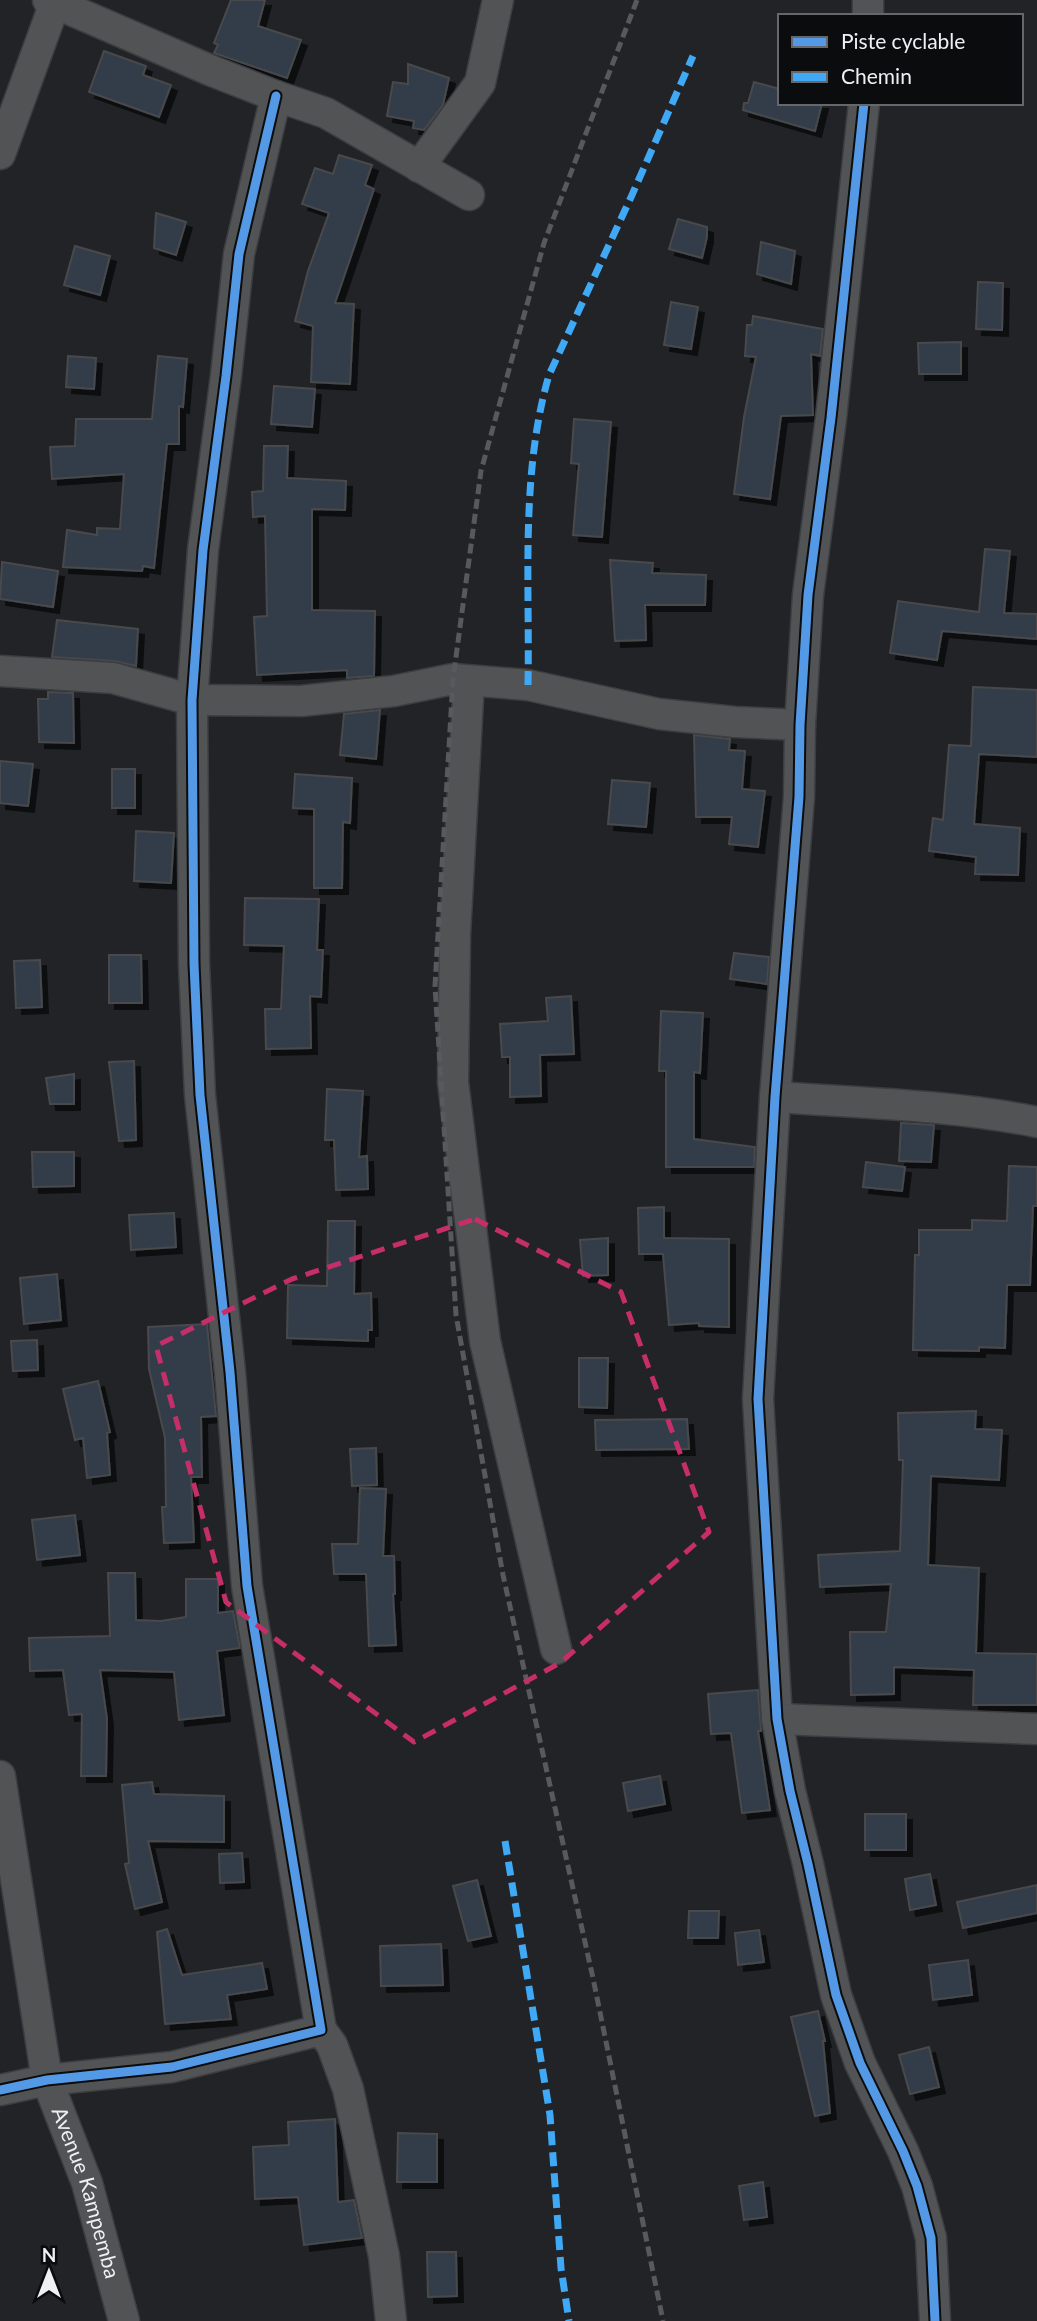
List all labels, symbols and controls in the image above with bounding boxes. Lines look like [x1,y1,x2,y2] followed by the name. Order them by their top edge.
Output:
[778,14,1023,105] legend
[841,28,965,53] text: Piste cyclable
[841,63,912,88] text: Chemin
[48,2103,126,2281] street label: Avenue Kampemba
[14,2237,84,2307] north arrow
[42,2243,56,2266] text: N

